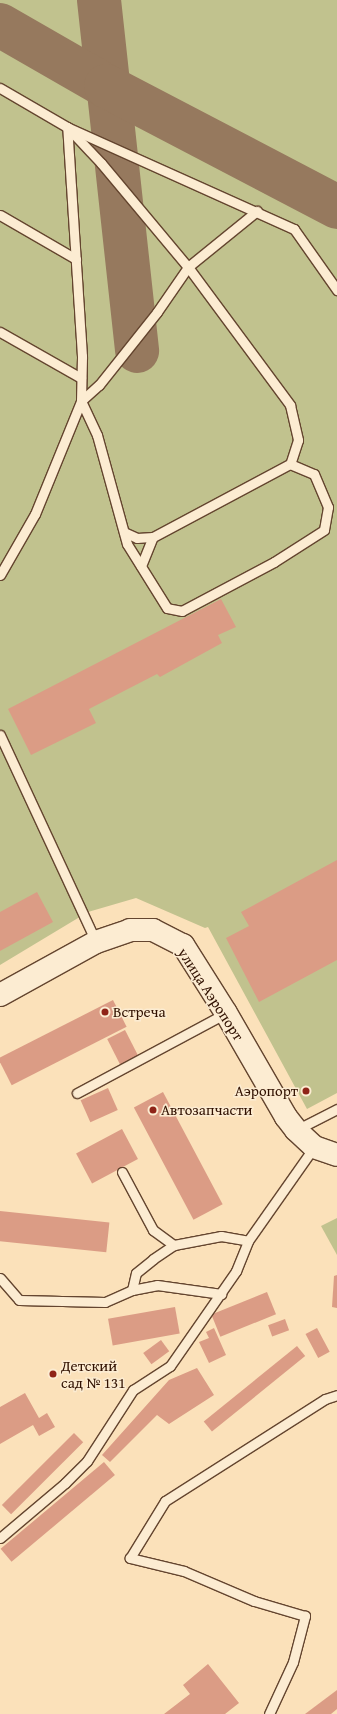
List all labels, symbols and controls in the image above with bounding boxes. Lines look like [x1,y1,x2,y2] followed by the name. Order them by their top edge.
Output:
[174,944,248,1044] street label: улица Аэропорт
[113,1003,166,1021] place label: Встреча
[100,1007,110,1017] marker: Встреча
[235,1082,298,1100] place label: Аэропорт
[301,1086,311,1096] marker: Аэропорт
[161,1101,252,1119] place label: Автозапчасти
[148,1105,158,1115] marker: Автозапчасти
[61,1356,125,1391] place label: Детский сад № 131
[48,1369,58,1379] marker: Детский сад № 131

